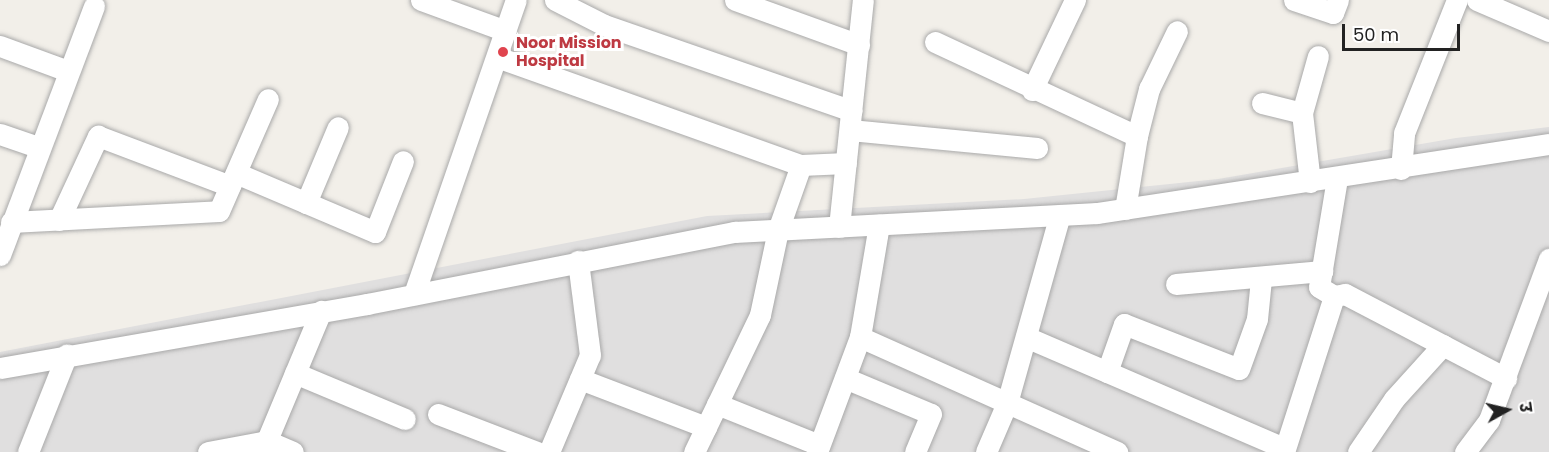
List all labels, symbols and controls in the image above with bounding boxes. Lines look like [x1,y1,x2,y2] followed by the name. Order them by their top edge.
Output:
[1345,12,1464,50] scale bar
[1353,22,1399,47] text: 50 m
[516,33,622,71] place label: Noor Mission Hospital
[494,43,512,61] marker: Noor Mission Hospital
[1477,380,1537,440] north arrow
[1513,401,1537,413] text: उ

